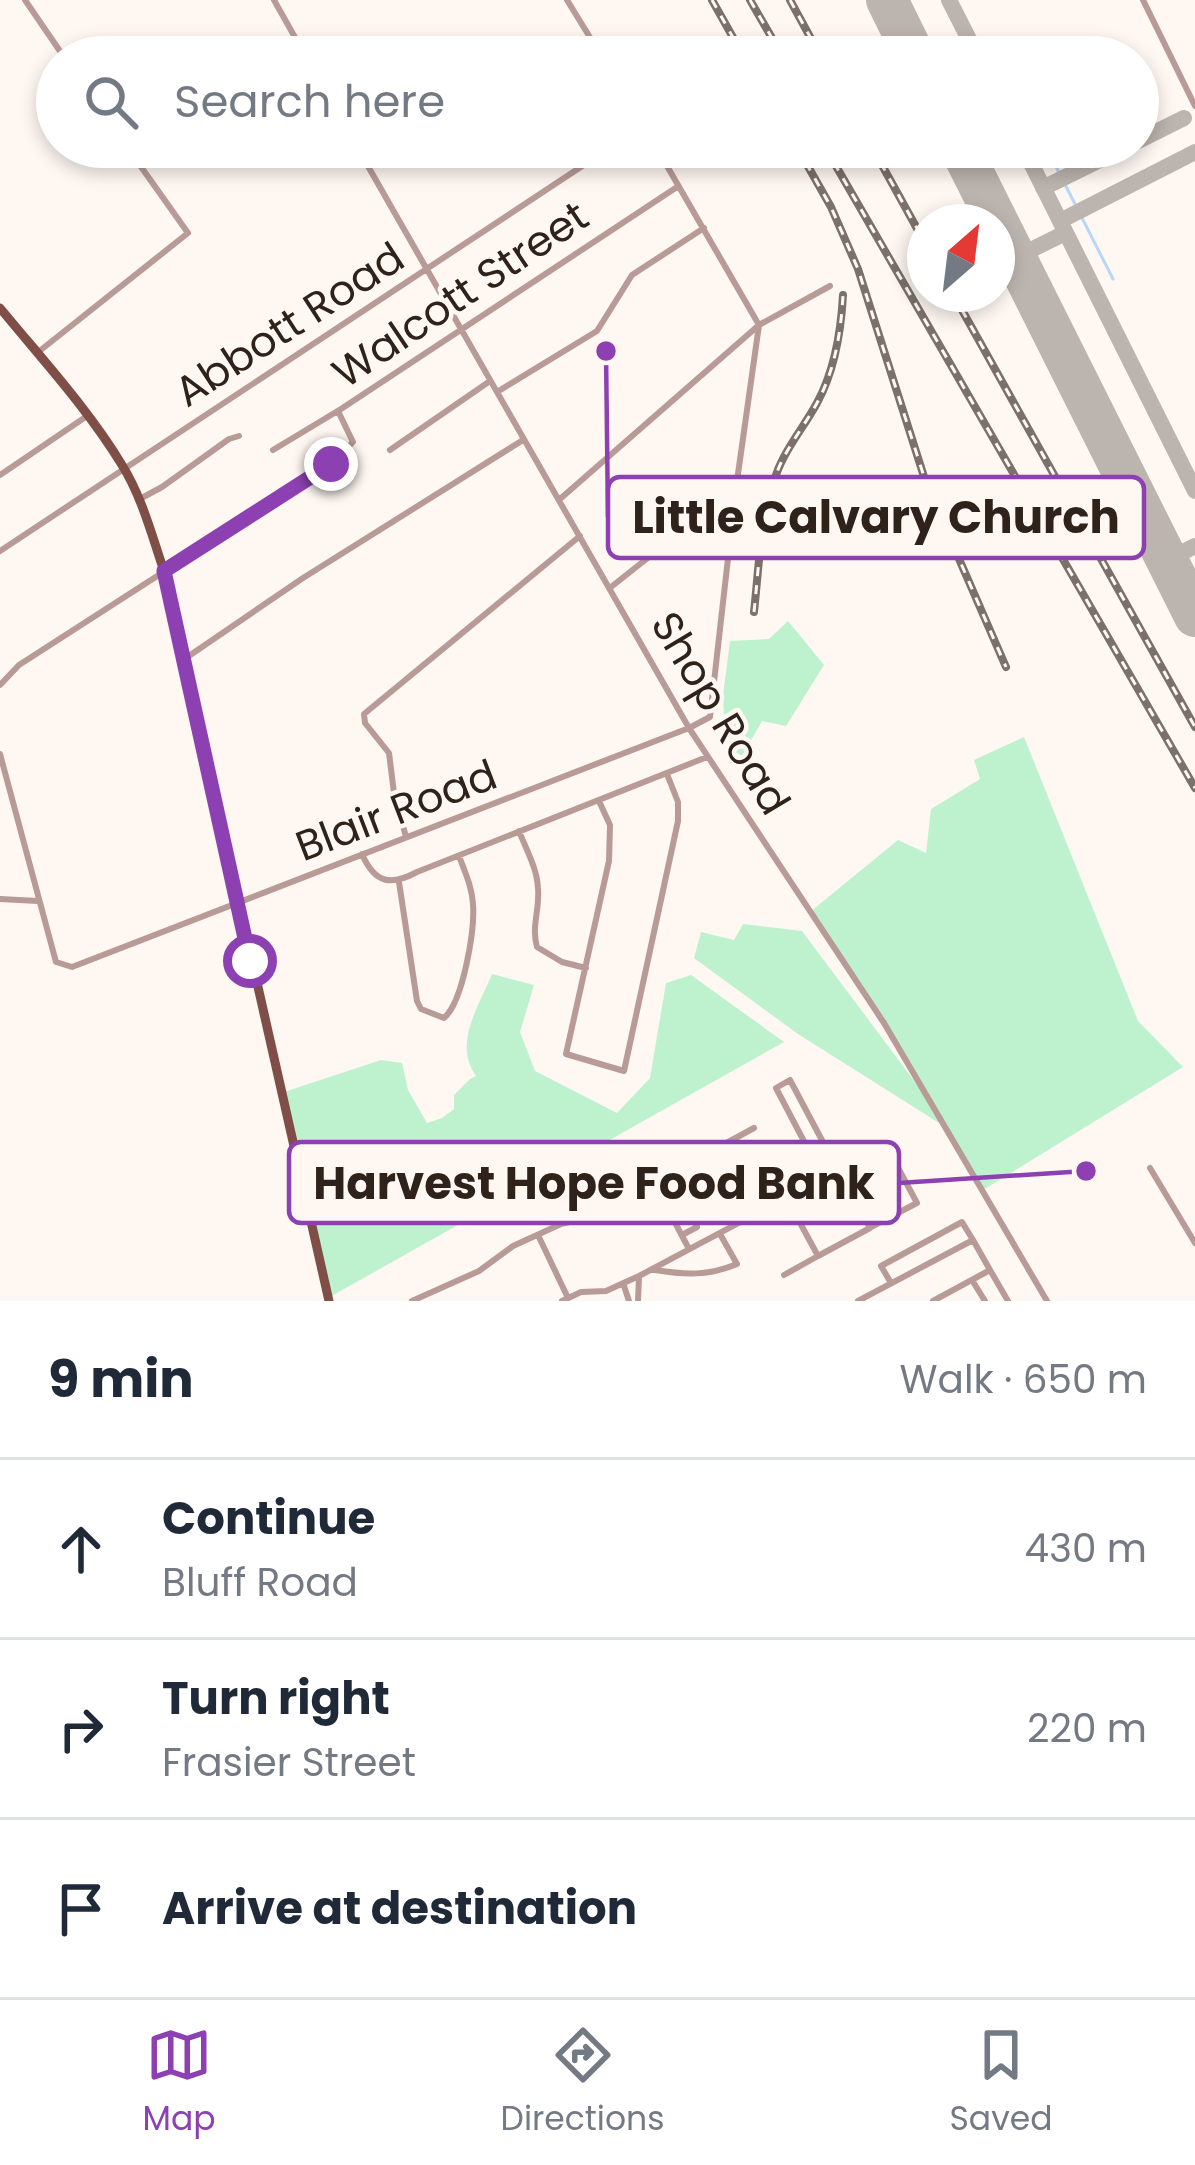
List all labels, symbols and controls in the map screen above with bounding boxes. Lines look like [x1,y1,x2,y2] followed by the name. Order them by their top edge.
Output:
[36,36,1159,168] search box
[78,69,144,135] icon: search
[174,70,445,133] text: Search here
[321,187,600,402] street label: Walcott Street
[907,204,1015,312] north arrow
[163,228,416,421] street label: Abbott Road
[304,437,358,491] route end
[608,477,1144,558] callout: Little Calvary Church
[632,486,1120,549] text: Little Calvary Church
[637,601,804,826] street label: Shop Road
[287,745,505,876] street label: Blair Road
[223,934,277,988] route start
[289,1142,899,1223] callout: Harvest Hope Food Bank
[313,1152,875,1215] text: Harvest Hope Food Bank
[48,1343,194,1415] text: 9 min
[899,1352,1147,1407] text: Walk · 650 m
[162,1487,375,1550] text: Continue
[48,1516,114,1582] icon: ahead
[1024,1521,1147,1576] text: 430 m
[162,1555,358,1610] text: Bluff Road
[162,1667,390,1730] text: Turn right
[48,1696,114,1762] icon: right
[1027,1701,1147,1756] text: 220 m
[162,1735,416,1790] text: Frasier Street
[48,1876,114,1942] icon: arrive
[162,1877,637,1940] text: Arrive at destination
[143,2022,216,2144] tab: Map
[501,2022,664,2144] tab: Directions
[950,2022,1052,2144] tab: Saved

